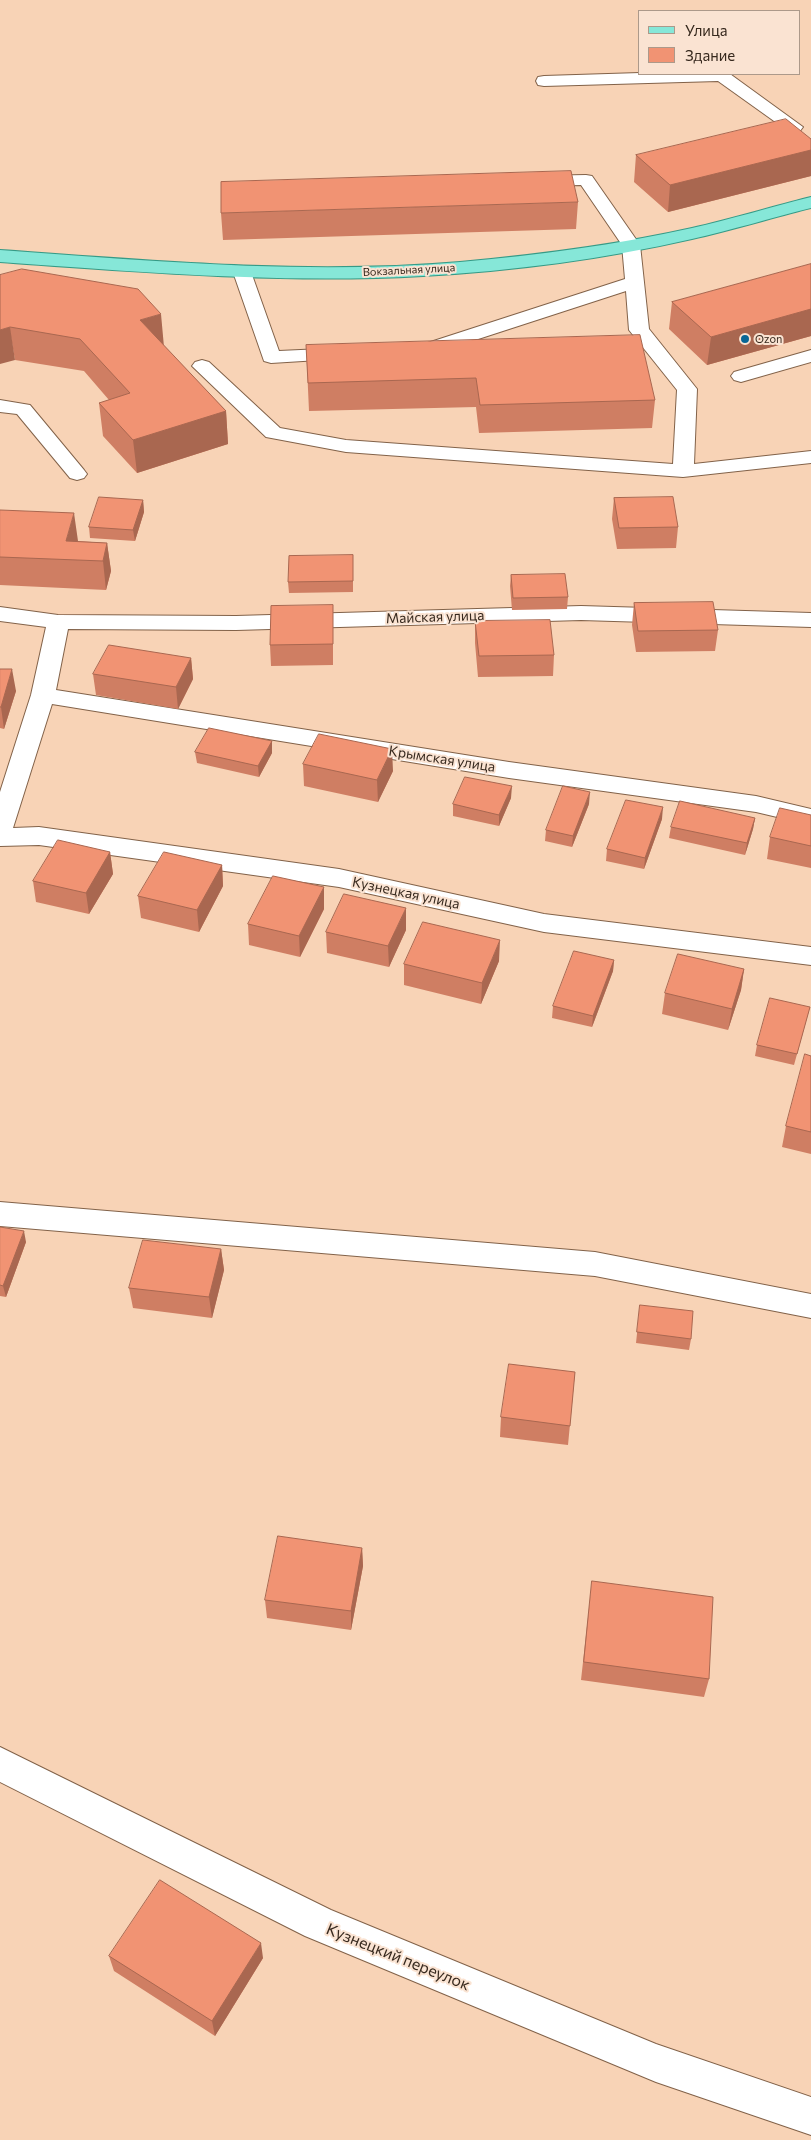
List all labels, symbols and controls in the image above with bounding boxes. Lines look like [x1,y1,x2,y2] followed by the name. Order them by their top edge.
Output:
[638,10,801,75] legend
[685,21,727,39] text: Улица
[685,46,735,64] text: Здание
[362,261,456,279] street label: Вокзальная улица
[755,332,782,346] place label: Ozon
[739,333,751,345] marker: Ozon
[385,607,485,627] street label: Майская улица
[388,742,496,776] street label: Крымская улица
[351,873,461,913] street label: Кузнецкая улица
[323,1919,473,1995] street label: Кузнецкий переулок

